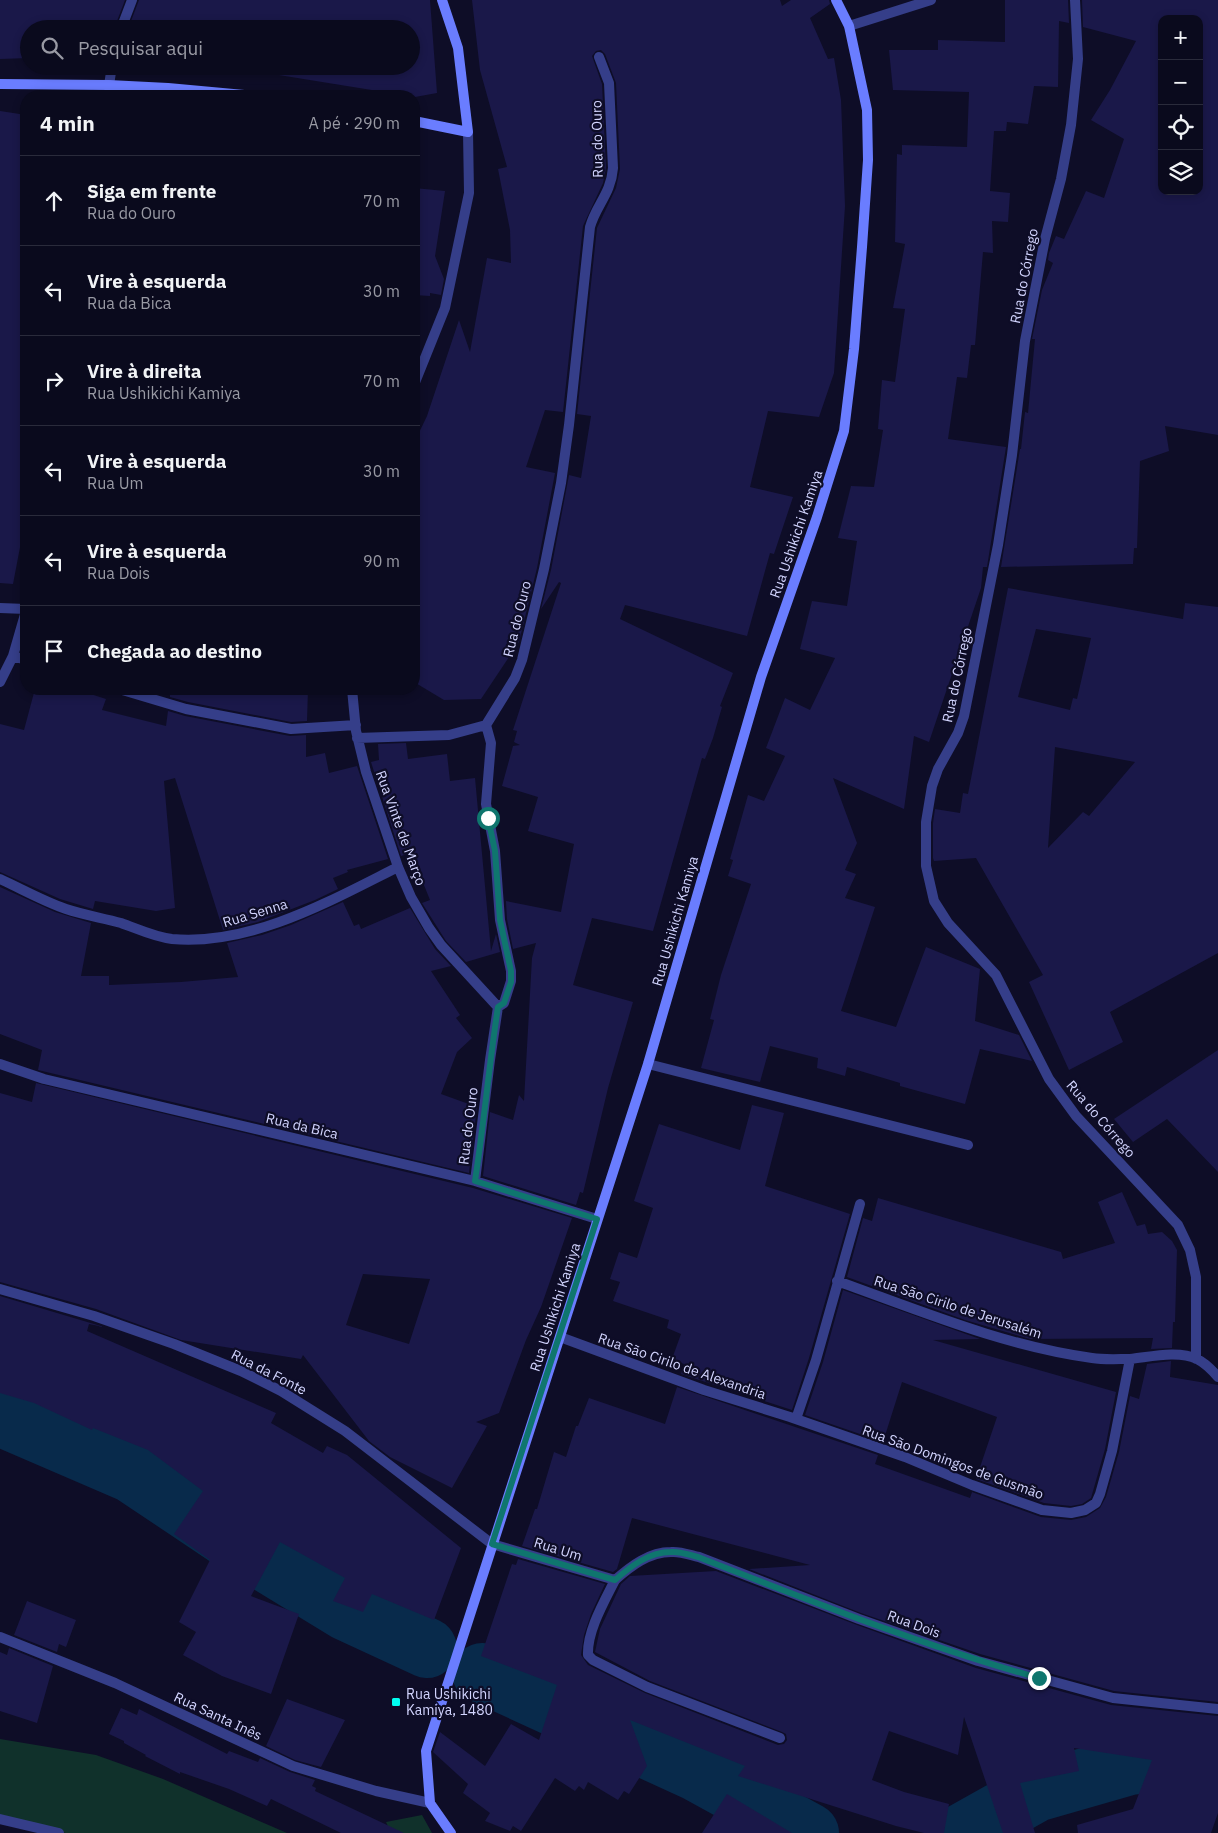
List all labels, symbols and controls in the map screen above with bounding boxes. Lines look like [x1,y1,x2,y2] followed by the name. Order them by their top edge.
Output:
[1158,15,1203,195] map controls
[1158,15,1203,60] button: +
[20,20,420,75] search box
[38,34,66,62] icon: search
[78,36,203,60] text: Pesquisar aqui
[1158,60,1203,105] button: −
[587,100,607,178] street label: Rua do Ouro
[1158,105,1203,150] button: locate
[40,109,95,137] text: 4 min
[309,113,400,133] text: A pé · 290 m
[1158,150,1203,195] button: layers
[87,179,217,203] text: Siga em frente
[40,187,68,215] icon: ahead
[363,191,400,211] text: 70 m
[87,203,176,223] text: Rua do Ouro
[1006,227,1042,325] street label: Rua do Córrego
[87,269,227,293] text: Vire à esquerda
[40,277,68,305] icon: left
[363,281,400,301] text: 30 m
[87,293,171,313] text: Rua da Bica
[87,359,202,383] text: Vire à direita
[40,367,68,395] icon: right
[363,371,400,391] text: 70 m
[87,383,240,403] text: Rua Ushikichi Kamiya
[87,449,227,473] text: Vire à esquerda
[40,457,68,485] icon: left
[363,461,400,481] text: 30 m
[766,467,827,600] street label: Rua Ushikichi Kamiya
[87,473,143,493] text: Rua Um
[87,539,227,563] text: Vire à esquerda
[40,547,68,575] icon: left
[363,551,400,571] text: 90 m
[87,563,150,583] text: Rua Dois
[499,579,535,659] street label: Rua do Ouro
[938,626,976,724] street label: Rua do Córrego
[40,637,68,665] icon: arrive
[87,639,262,663] text: Chegada ao destino
[372,768,430,888] street label: Rua Vinte de Março
[477,807,500,830] route start
[648,853,702,988] street label: Rua Ushikichi Kamiya
[220,894,290,931] street label: Rua Senna
[1063,1077,1140,1161] street label: Rua do Córrego
[454,1086,482,1166] street label: Rua do Ouro
[264,1109,340,1143] street label: Rua da Bica
[526,1240,584,1374] street label: Rua Ushikichi Kamiya
[872,1271,1044,1343] street label: Rua São Cirilo de Jerusalém
[596,1329,769,1403] street label: Rua São Cirilo de Alexandria
[228,1345,310,1399] street label: Rua da Fonte
[860,1421,1046,1503] street label: Rua São Domingos de Gusmão
[532,1533,584,1565] street label: Rua Um
[885,1606,943,1642] street label: Rua Dois
[1028,1667,1051,1690] route end
[406,1685,493,1719] place label: Rua Ushikichi Kamiya, 1480
[171,1688,265,1744] street label: Rua Santa Inês
[390,1696,402,1708] marker: Rua Ushikichi Kamiya, 1480

